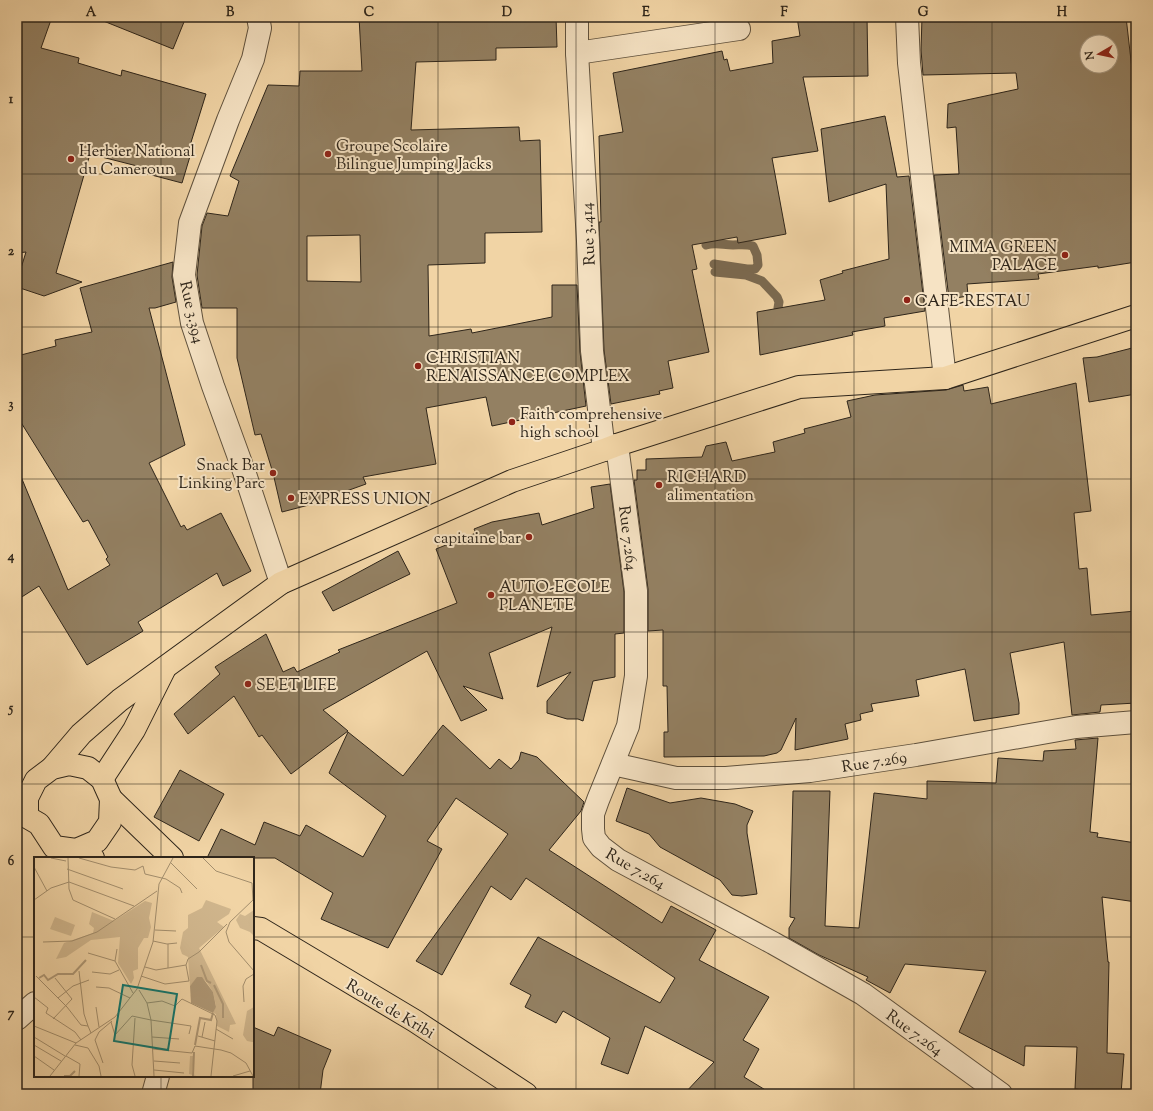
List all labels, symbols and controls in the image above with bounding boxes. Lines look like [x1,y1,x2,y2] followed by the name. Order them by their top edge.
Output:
[86,4,97,22] text: A
[226,4,235,22] text: B
[364,4,374,22] text: C
[502,4,512,22] text: D
[642,4,650,22] text: E
[780,4,788,22] text: F
[918,4,929,22] text: G
[1057,4,1068,22] text: H
[1079,34,1119,74] north arrow
[1081,50,1099,62] text: N
[9,91,14,109] text: 1
[336,136,492,177] place label: Groupe Scolaire Bilingue Jumping Jacks
[79,141,195,182] place label: Herbier National du Cameroun
[323,149,333,159] marker: Groupe Scolaire Bilingue Jumping Jacks
[66,154,76,164] marker: Herbier National du Cameroun
[576,202,603,266] street label: Rue 3.414
[949,237,1057,278] place label: MIMA GREEN PALACE
[8,243,15,261] text: 2
[1060,250,1070,260] marker: MIMA GREEN PALACE
[172,279,209,346] street label: Rue 3.394
[915,291,1030,314] place label: CAFE-RESTAU
[902,295,912,305] marker: CAFE-RESTAU
[426,348,630,389] place label: CHRISTIAN RENAISSANCE COMPLEX
[413,361,423,371] marker: CHRISTIAN RENAISSANCE COMPLEX
[8,396,14,414] text: 3
[520,404,662,445] place label: Faith comprehensive high school
[507,417,517,427] marker: Faith comprehensive high school
[178,455,265,496] place label: Snack Bar Linking Parc
[667,467,755,508] place label: RICHARD alimentation
[268,468,278,478] marker: Snack Bar Linking Parc
[654,480,664,490] marker: RICHARD alimentation
[299,489,431,512] place label: EXPRESS UNION
[286,493,296,503] marker: EXPRESS UNION
[611,504,642,572] street label: Rue 7.264
[434,528,521,551] place label: capitaine bar
[524,532,534,542] marker: capitaine bar
[7,548,15,566] text: 4
[499,577,610,618] place label: AUTO-ECOLE PLANETE
[486,590,496,600] marker: AUTO-ECOLE PLANETE
[256,675,337,698] place label: SE ET LIFE
[243,679,253,689] marker: SE ET LIFE
[8,700,14,718] text: 5
[840,747,909,780] street label: Rue 7.269
[601,844,669,897] street label: Rue 7.264
[8,853,15,871] text: 6
[34,857,254,1077] inset map
[341,975,439,1046] street label: Route de Kribi
[8,1005,15,1023] text: 7
[880,1005,947,1063] street label: Rue 7.264

